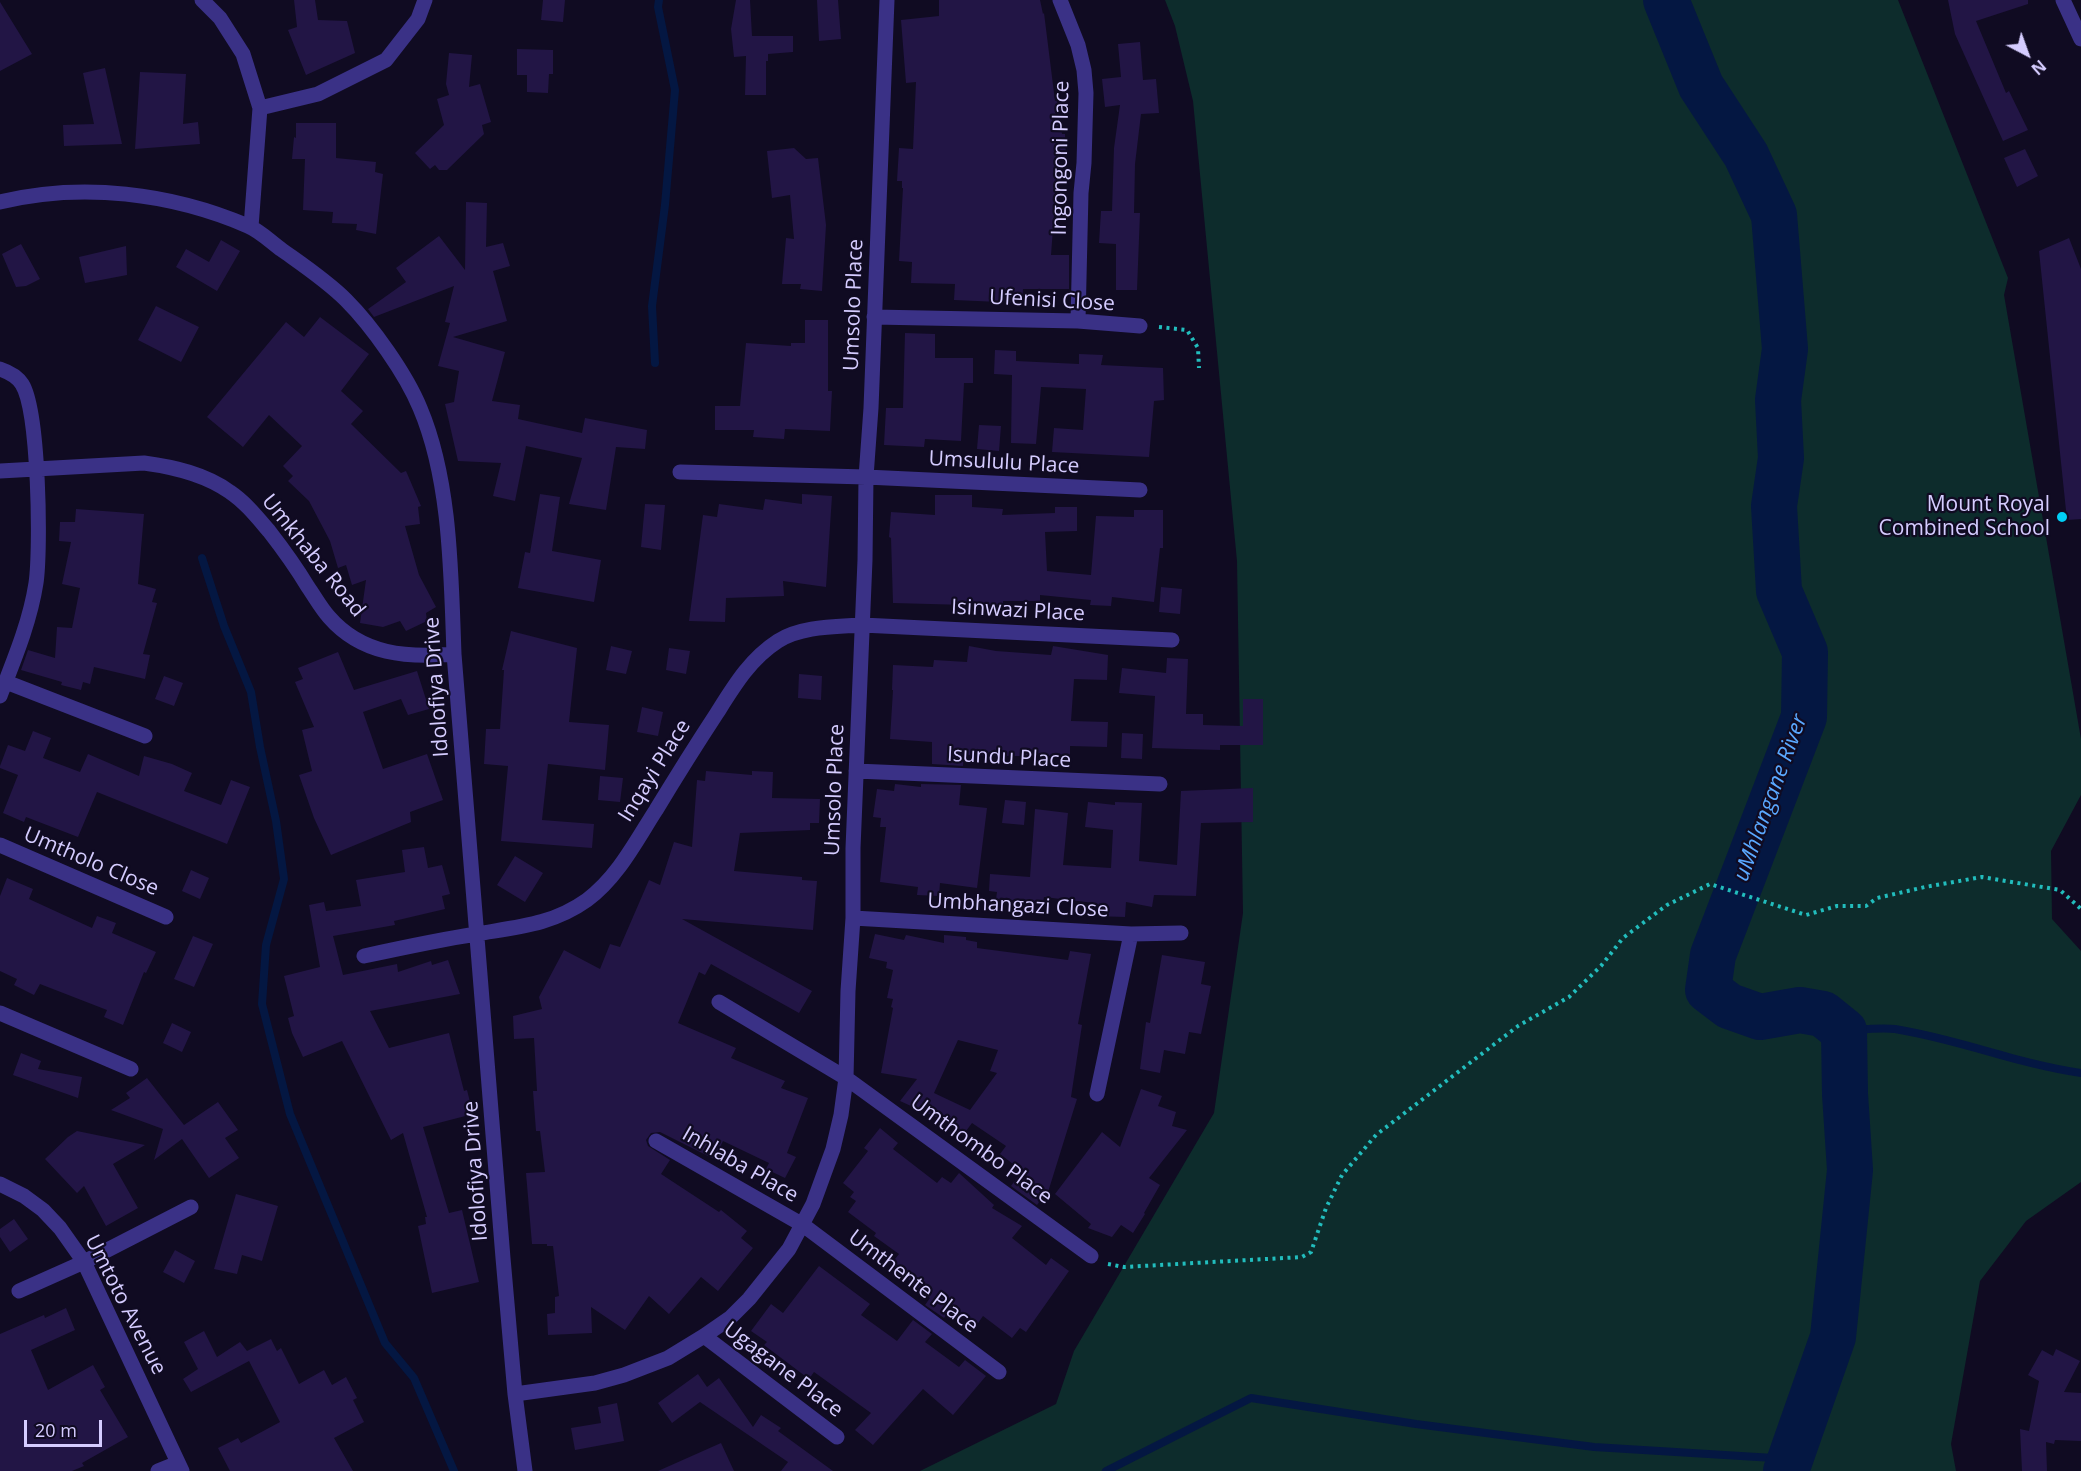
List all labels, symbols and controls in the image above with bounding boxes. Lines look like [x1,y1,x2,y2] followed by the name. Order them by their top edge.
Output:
[1997,24,2057,84] north arrow
[2027,55,2051,80] text: N
[1047,80,1075,236] street label: Ingongoni Place
[839,238,869,372] street label: Umsolo Place
[988,285,1116,317] street label: Ufenisi Close
[928,446,1080,480] street label: Umsululu Place
[256,490,370,622] street label: Umkhaba Road
[1879,492,2050,542] place label: Mount Royal Combined School
[2055,510,2069,524] marker: Mount Royal Combined School
[950,595,1086,627] street label: Isinwazi Place
[420,616,454,758] street label: Idolofiya Drive
[1729,711,1813,885] water label: uMhlangane River
[614,715,696,827] street label: Inqayi Place
[820,723,850,857] street label: Umsolo Place
[946,742,1072,774] street label: Isundu Place
[20,822,162,902] street label: Umtholo Close
[927,889,1109,923] street label: Umbhangazi Close
[905,1090,1057,1210] street label: Umthombo Place
[459,1100,493,1242] street label: Idolofiya Drive
[677,1122,803,1208] street label: Inhlaba Place
[843,1225,983,1339] street label: Umthente Place
[79,1231,171,1379] street label: Umtoto Avenue
[718,1317,848,1423] street label: Ugagane Place
[27,1408,105,1446] scale bar
[35,1418,77,1442] text: 20 m

